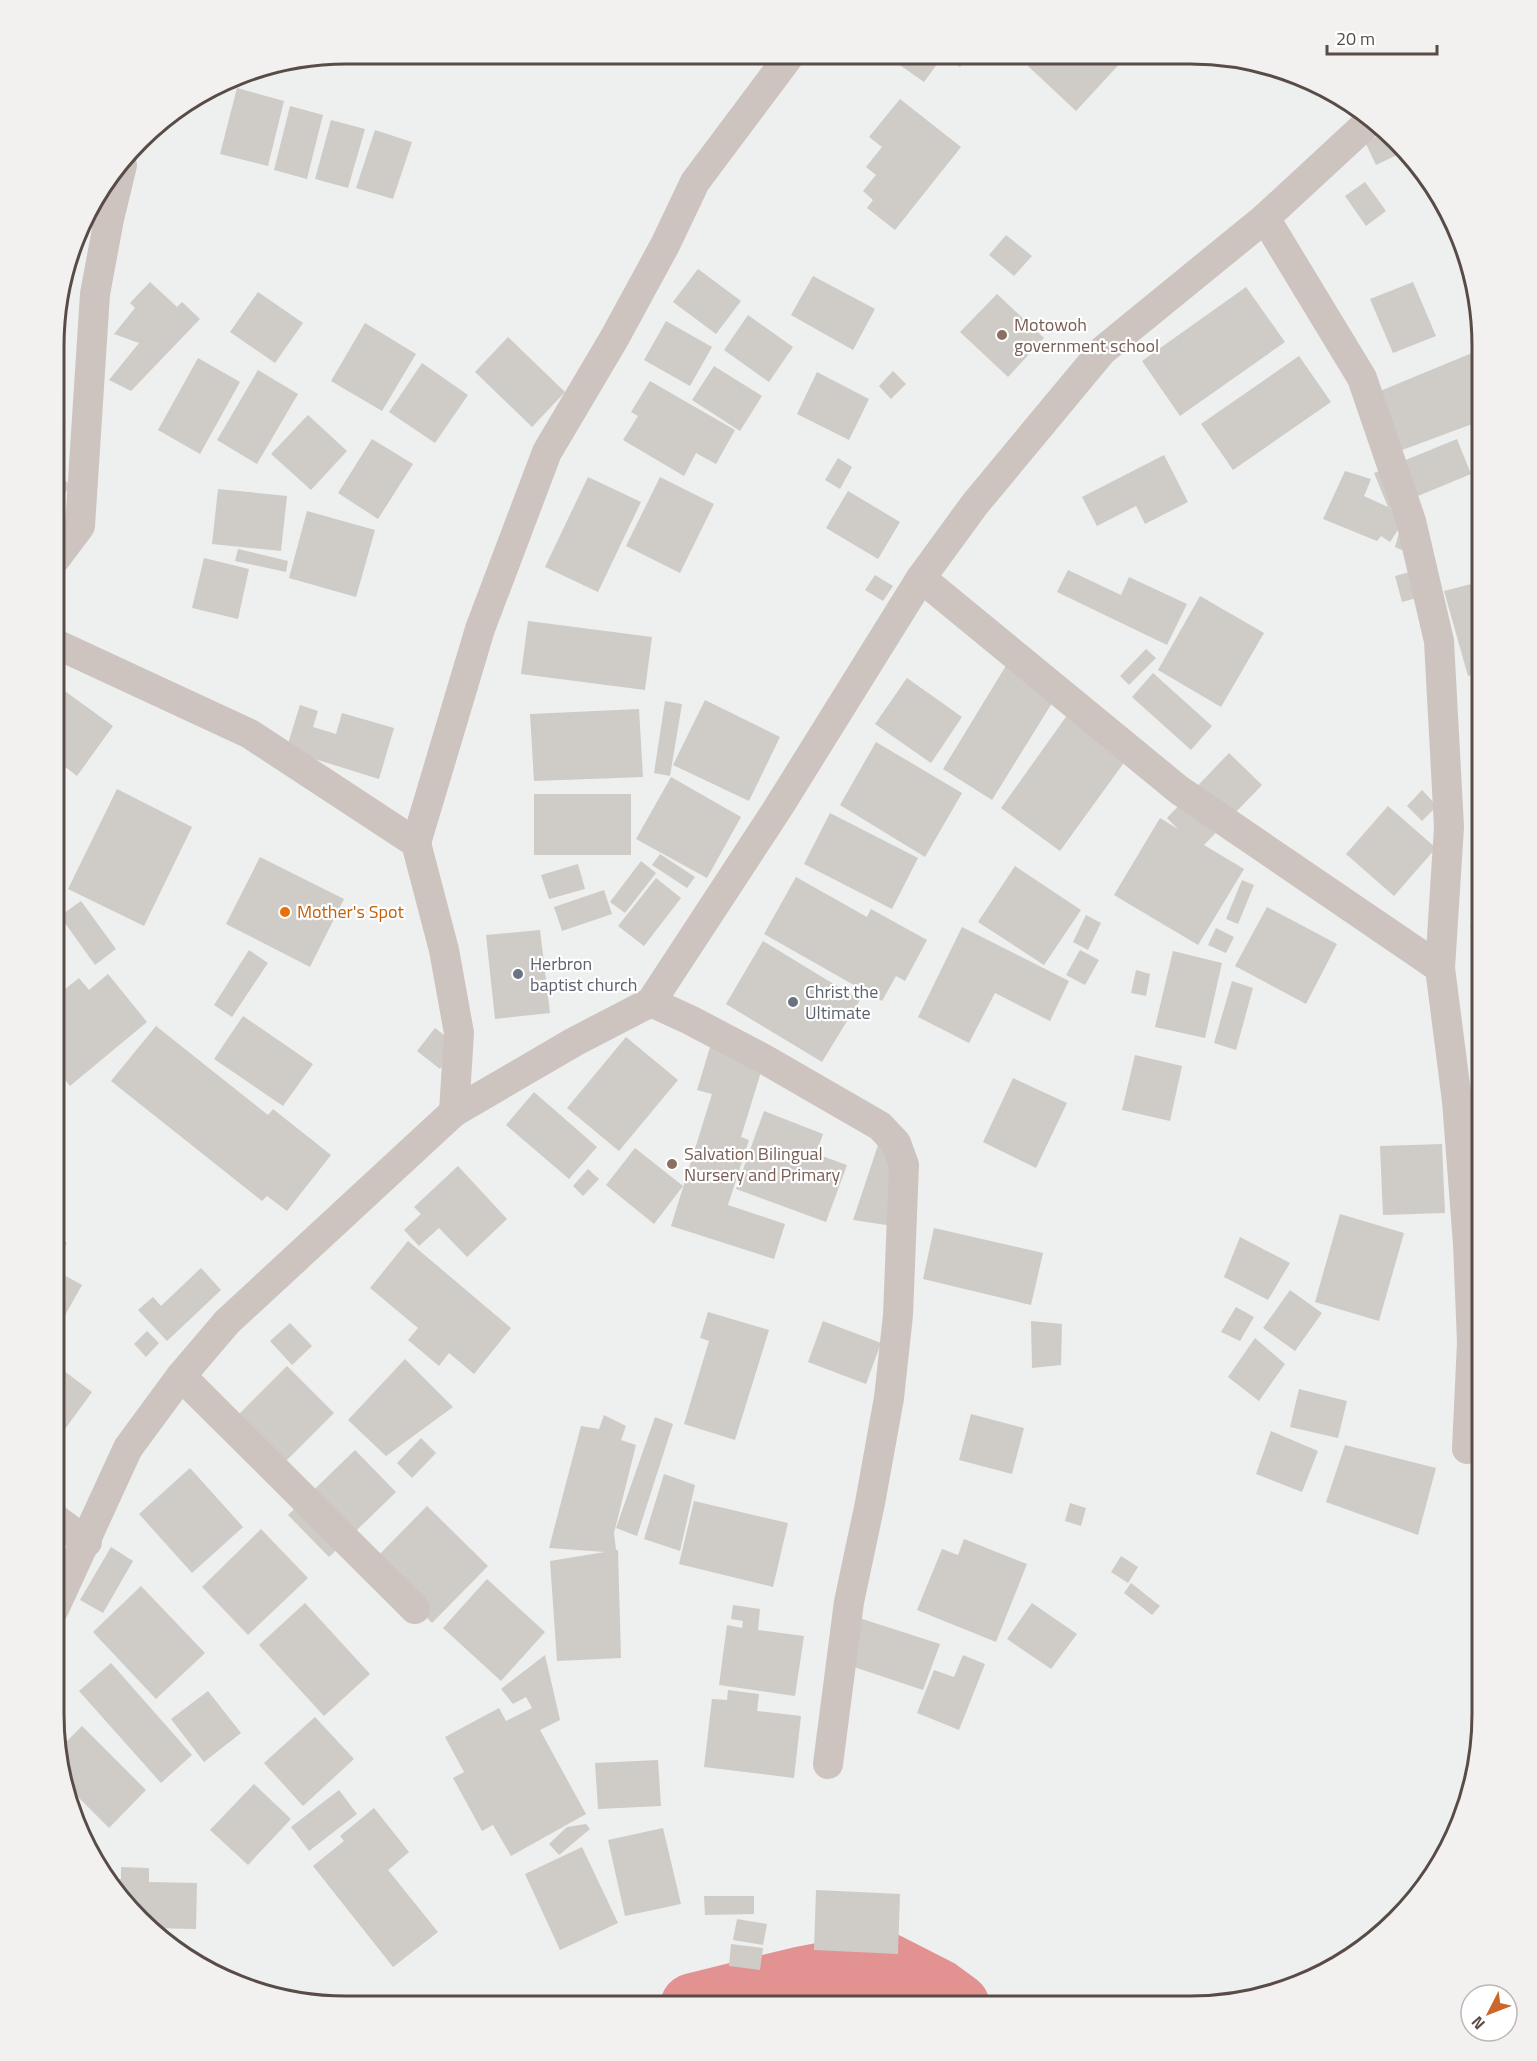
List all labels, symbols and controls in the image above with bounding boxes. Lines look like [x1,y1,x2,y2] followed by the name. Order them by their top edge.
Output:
[1327,18,1436,56] scale bar
[1336,25,1375,52] text: 20 m
[1014,311,1159,359] place label: Motowoh government school
[995,328,1009,342] marker: Motowoh government school
[297,898,404,925] place label: Mother's Spot
[278,905,292,919] marker: Mother's Spot
[530,950,637,998] place label: Herbron baptist church
[511,967,525,981] marker: Herbron baptist church
[805,978,878,1026] place label: Christ the Ultimate
[786,995,800,1009] marker: Christ the Ultimate
[684,1140,841,1188] place label: Salvation Bilingual Nursery and Primary
[665,1157,679,1171] marker: Salvation Bilingual Nursery and Primary
[1459,1983,1519,2043] north arrow
[1465,2011,1490,2035] text: N

